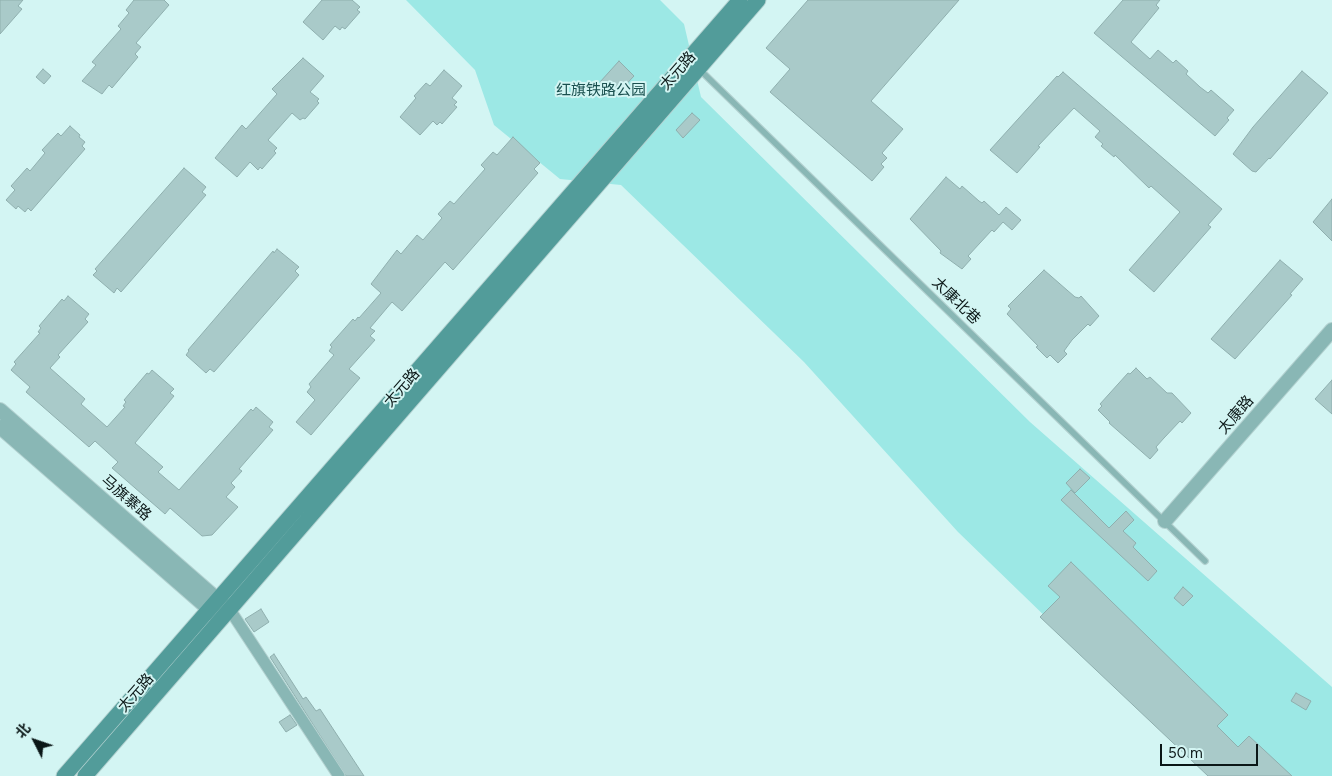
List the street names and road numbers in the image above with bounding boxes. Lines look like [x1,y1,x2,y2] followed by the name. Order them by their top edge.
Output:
[656,48,700,94] street label: 太元路
[928,274,984,328] street label: 太康北巷
[380,365,424,411] street label: 太元路
[1214,392,1258,438] street label: 太康路
[97,472,155,524] street label: 马旗寨路
[114,670,158,716] street label: 太元路

